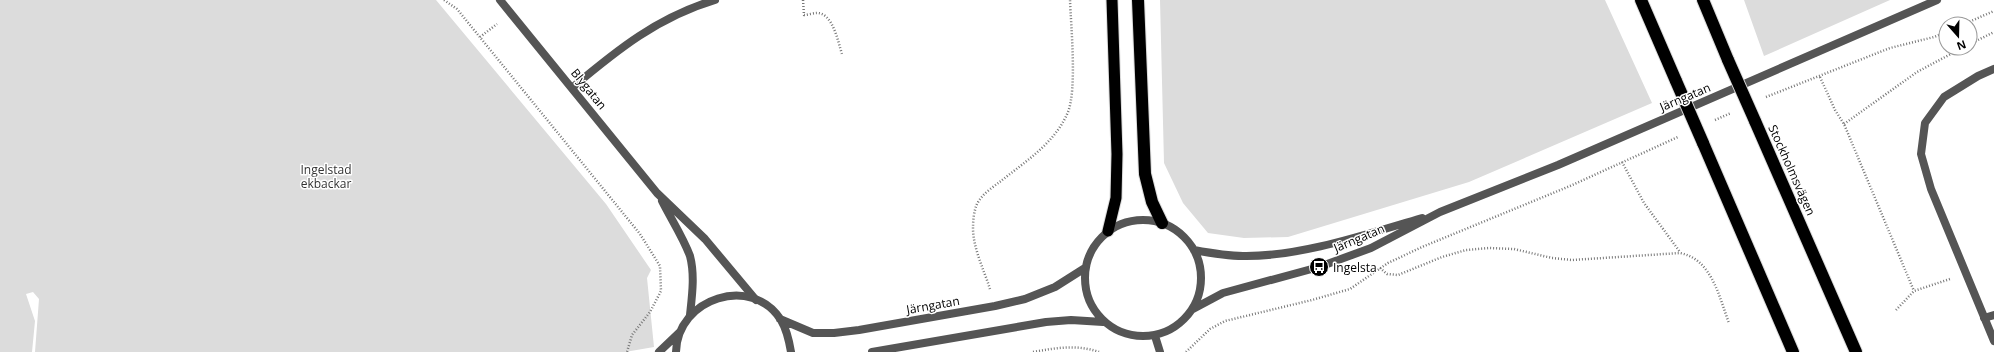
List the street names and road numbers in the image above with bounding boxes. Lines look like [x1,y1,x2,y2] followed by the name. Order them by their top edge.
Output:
[567,65,611,113] street label: Blygatan
[1656,79,1713,116] street label: Järngatan
[1764,122,1820,218] street label: Stockholmsvägen
[1330,220,1387,257] street label: Järngatan
[904,292,961,318] street label: Järngatan

